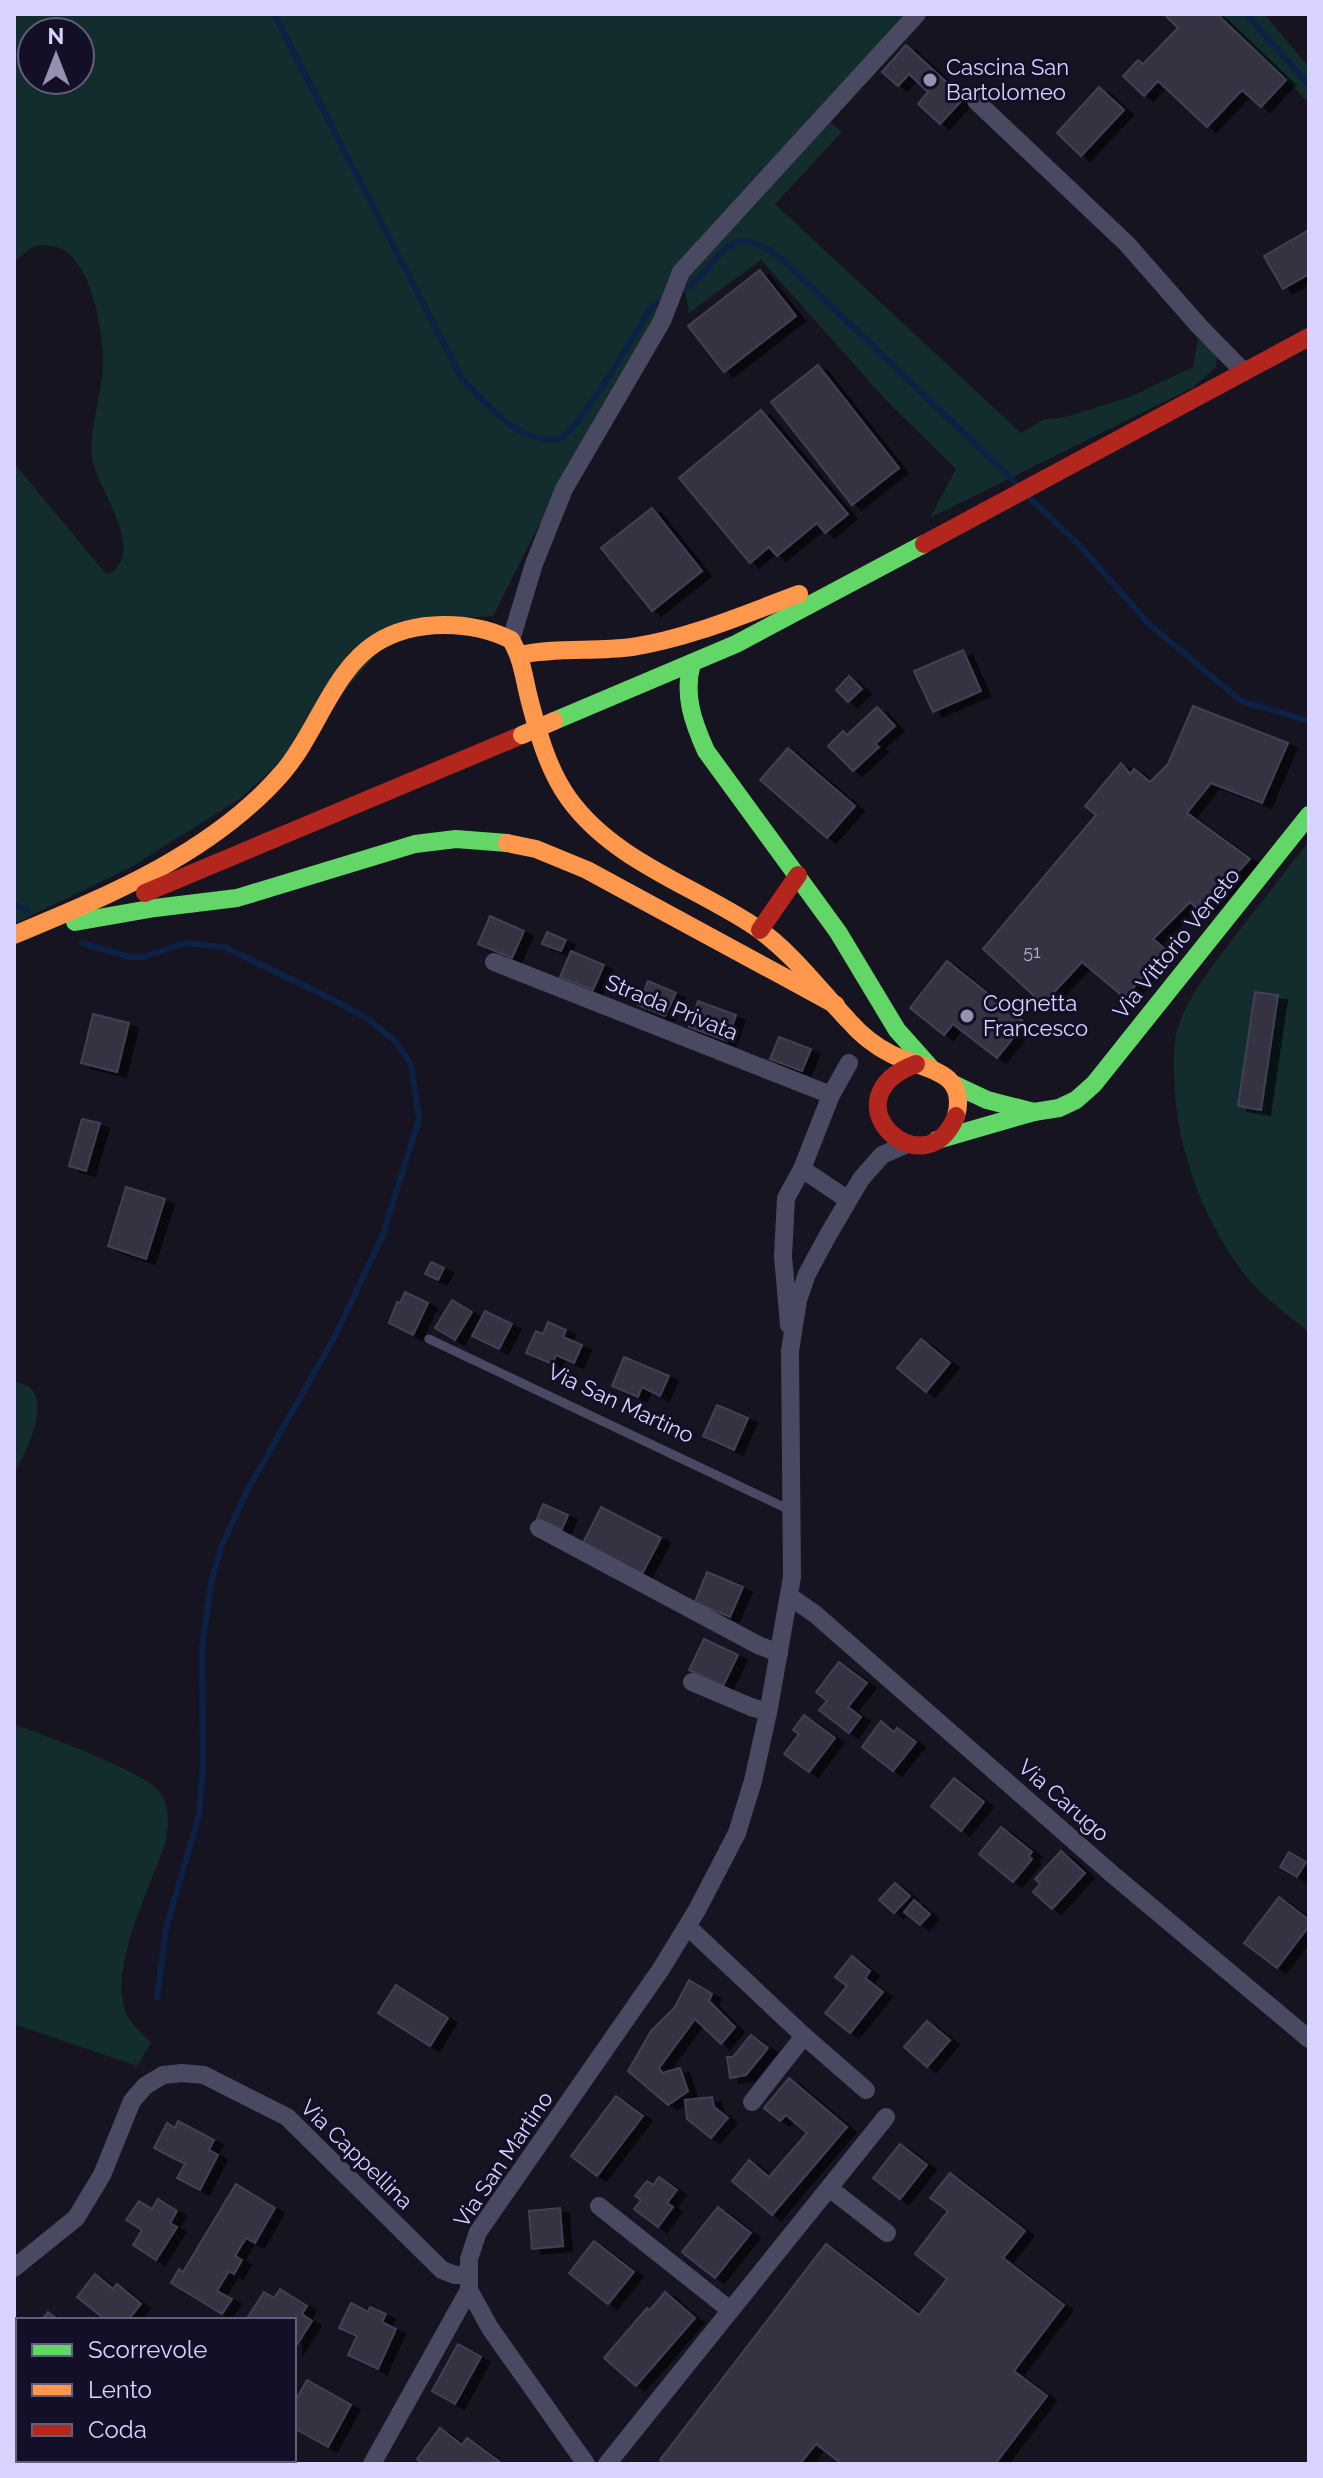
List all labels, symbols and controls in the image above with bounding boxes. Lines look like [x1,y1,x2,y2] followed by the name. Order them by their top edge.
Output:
[16,16,96,96] north arrow
[48,23,64,49] text: N
[946,54,1069,105] place label: Cascina San Bartolomeo
[921,71,939,89] marker: Cascina San Bartolomeo
[1107,862,1245,1024] street label: Via Vittorio Veneto
[1023,941,1041,962] house number: 51
[602,969,742,1045] street label: Strada Privata
[983,990,1088,1041] place label: Cognetta Francesco
[958,1007,976,1025] marker: Cognetta Francesco
[544,1358,698,1448] street label: Via San Martino
[1013,1753,1115,1847] street label: Via Carugo
[448,2086,558,2232] street label: Via San Martino
[295,2094,419,2214] street label: Via Cappellina
[16,2318,296,2462] legend
[88,2335,207,2364] text: Scorrevole
[88,2375,152,2404] text: Lento
[88,2415,147,2444] text: Coda

